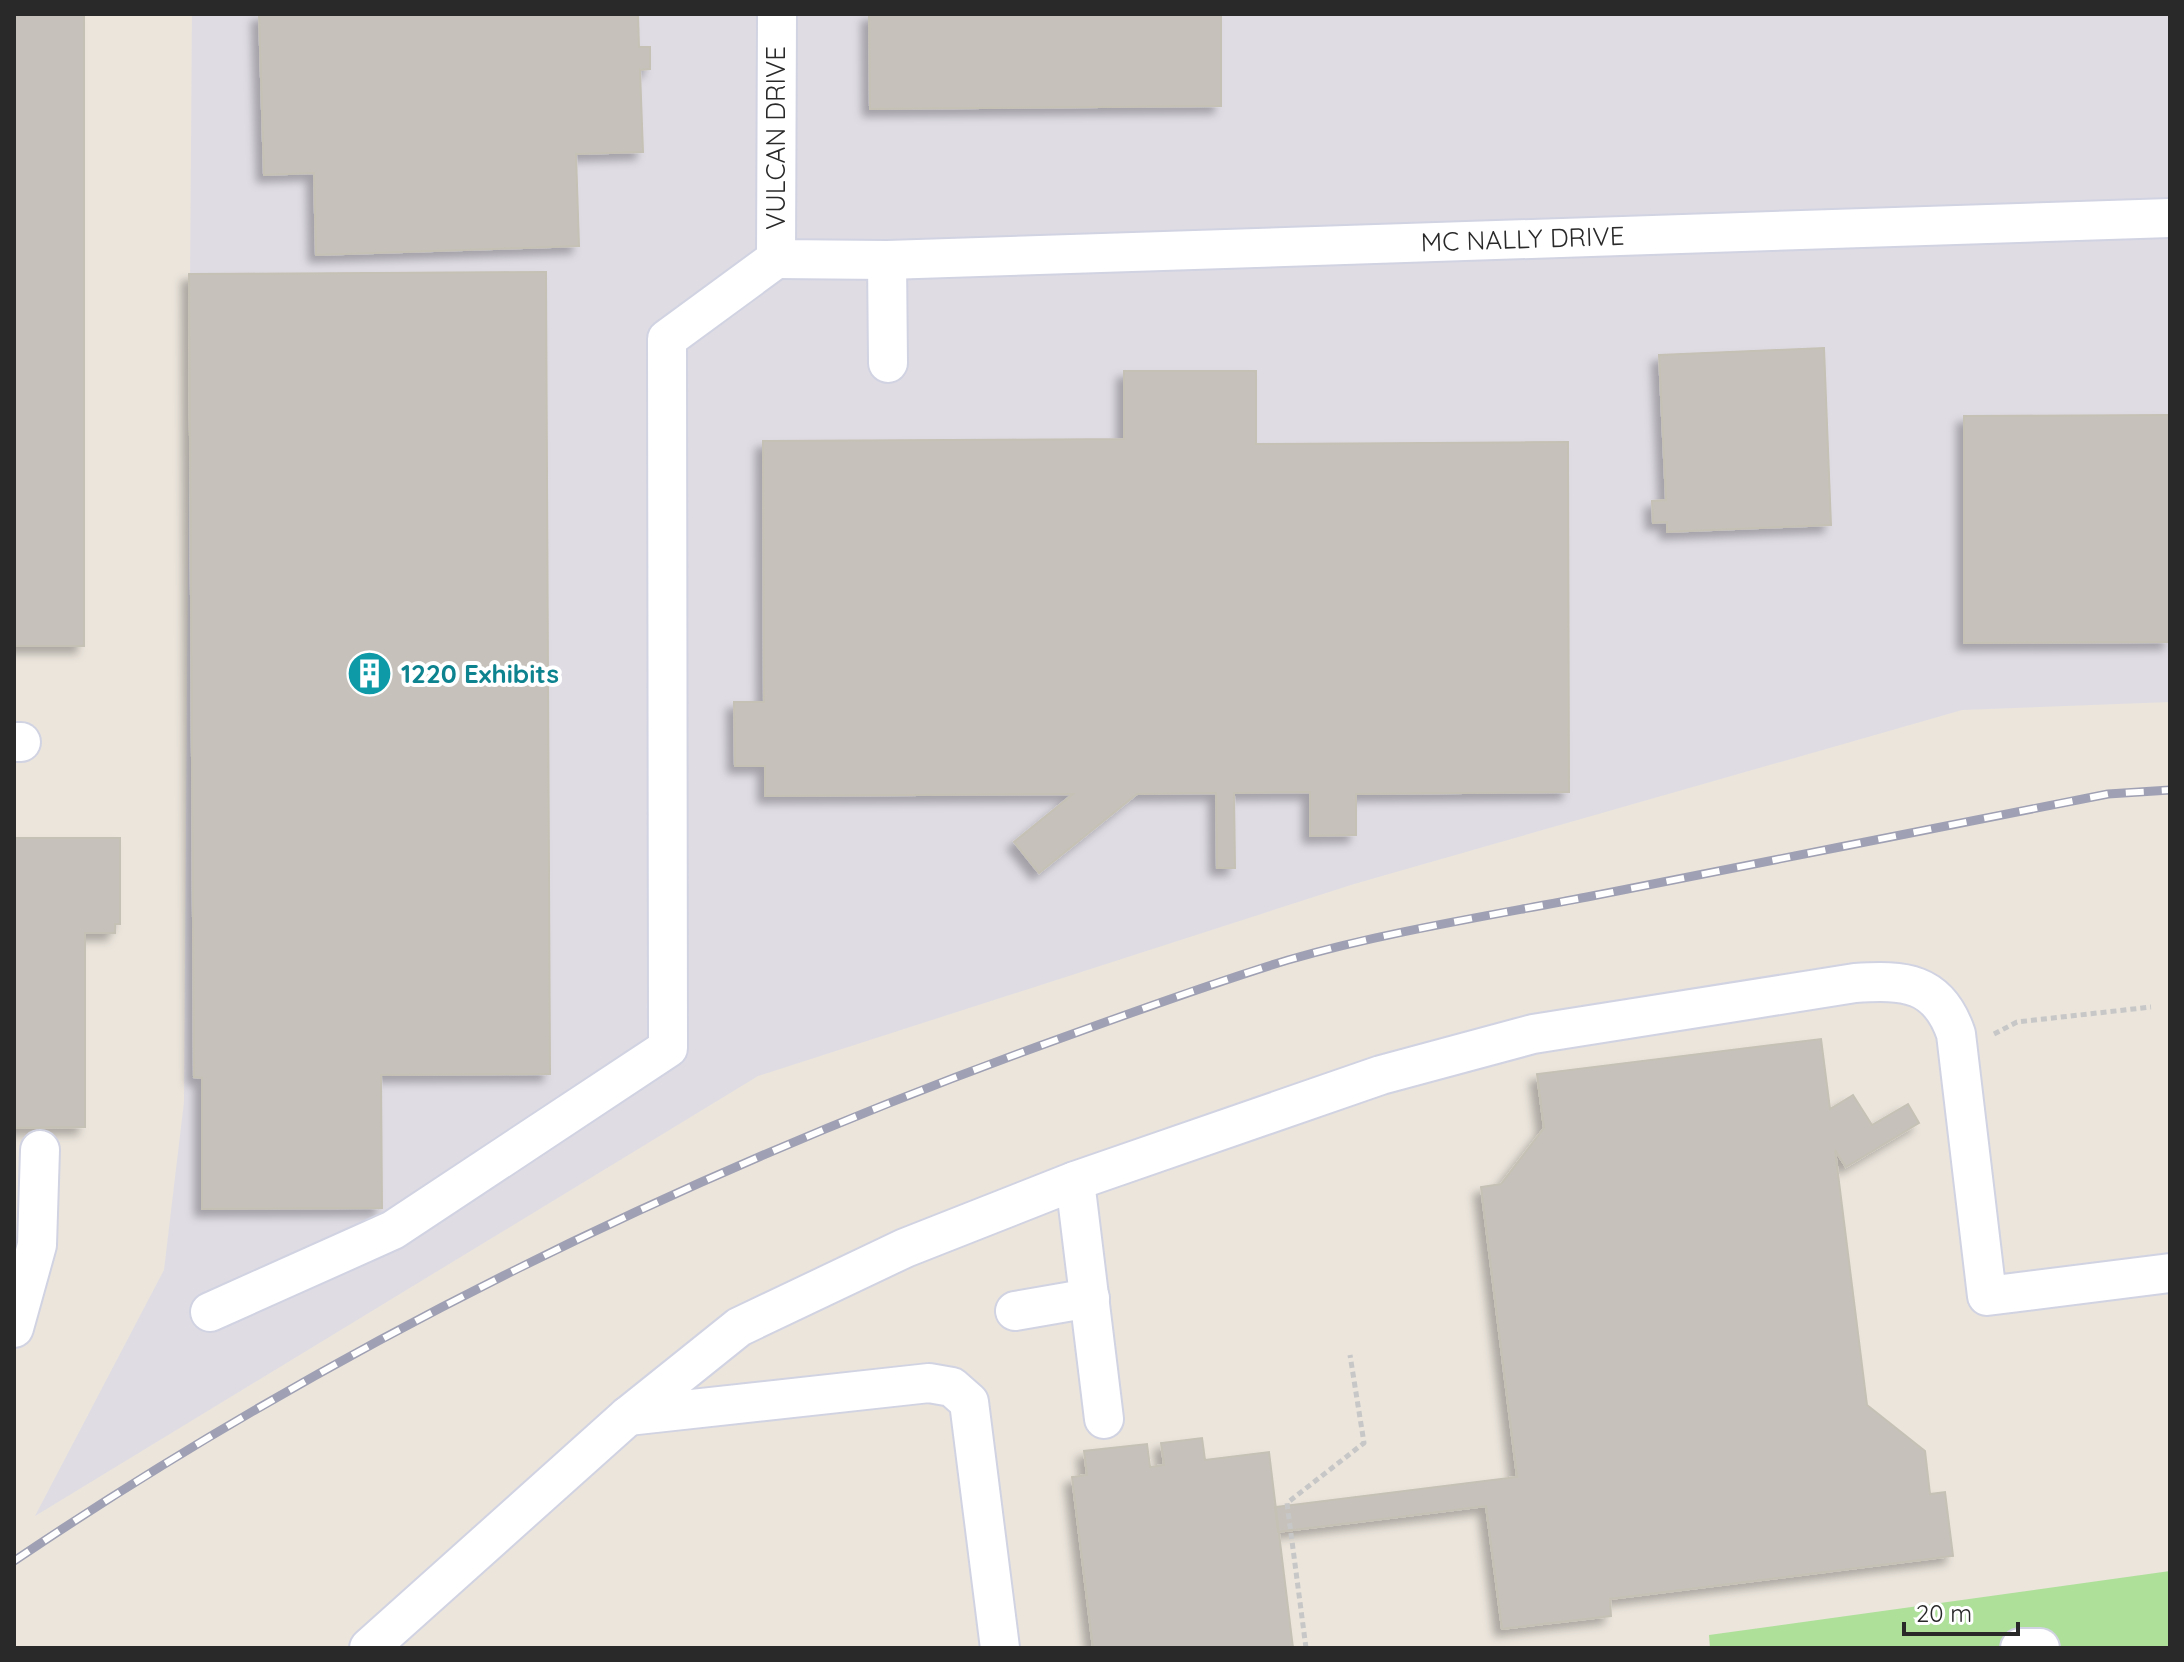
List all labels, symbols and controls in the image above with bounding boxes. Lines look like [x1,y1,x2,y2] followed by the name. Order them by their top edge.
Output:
[759,46,792,230] street label: VULCAN DRIVE
[1420,219,1625,259] street label: MC NALLY DRIVE
[346,650,394,698] building icon: 1220 Exhibits
[401,657,559,690] place label: 1220 Exhibits
[1904,1586,2018,1636] scale bar
[1916,1598,1972,1628] text: 20 m

